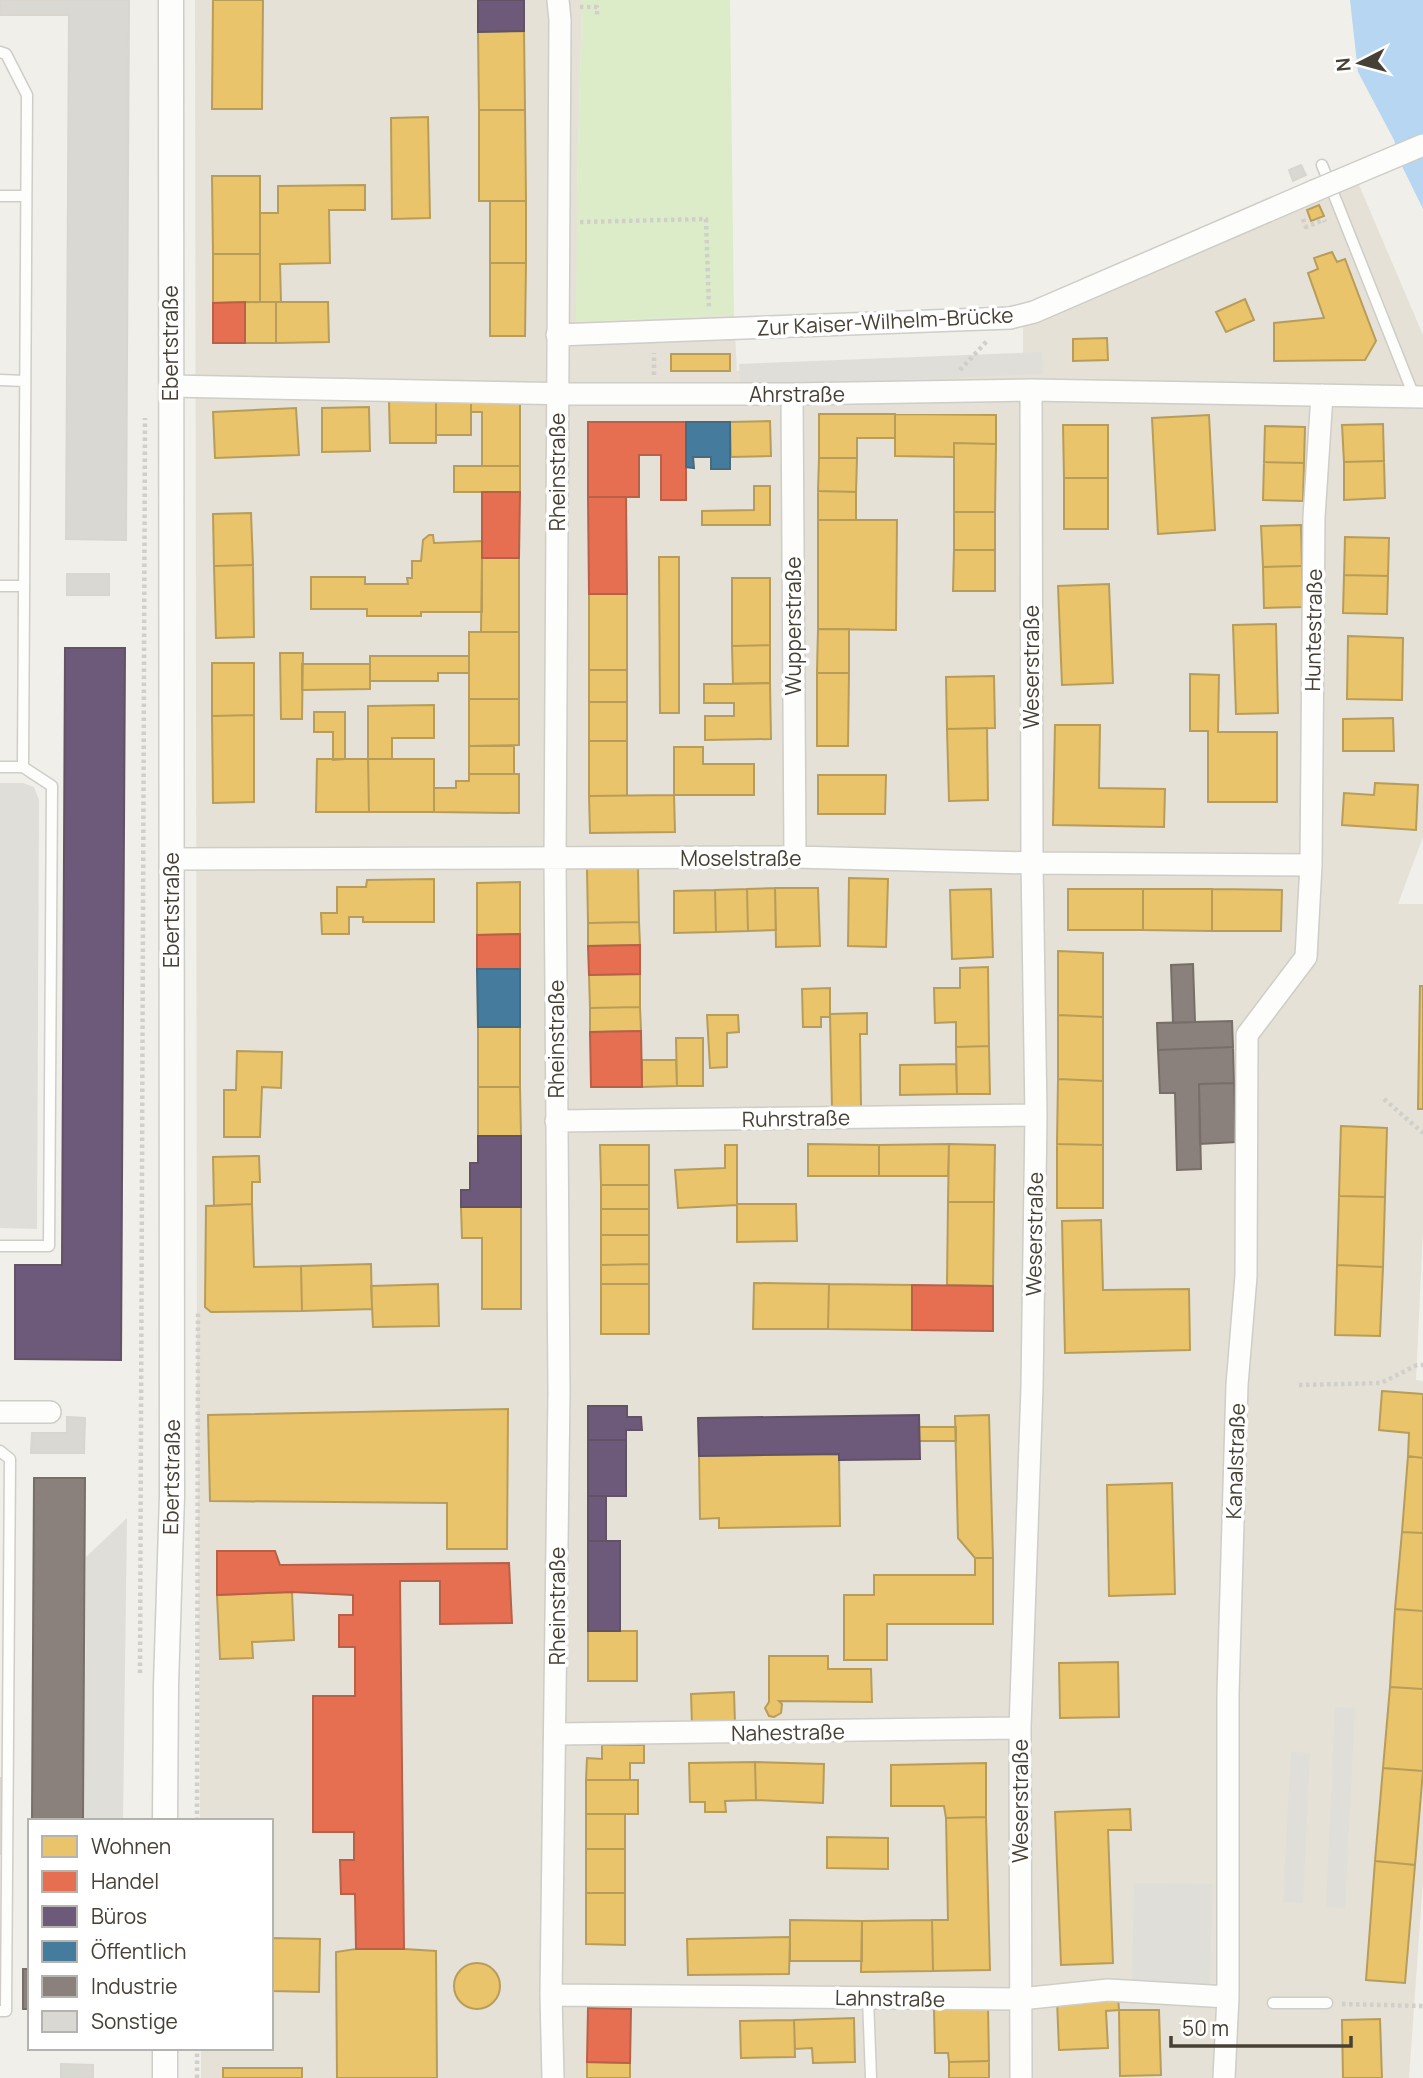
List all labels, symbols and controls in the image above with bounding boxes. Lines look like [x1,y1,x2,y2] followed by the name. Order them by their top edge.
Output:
[1325,28,1395,98] north arrow
[1329,57,1357,73] text: N
[156,285,184,401] street label: Ebertstraße
[756,300,1014,342] street label: Zur Kaiser-Wilhelm-Brücke
[749,380,845,408] street label: Ahrstraße
[543,413,571,531] street label: Rheinstraße
[779,557,807,695] street label: Wupperstraße
[1298,568,1328,692] street label: Huntestraße
[1017,605,1045,729] street label: Weserstraße
[680,844,802,872] street label: Moselstraße
[157,852,185,968] street label: Ebertstraße
[542,980,570,1098] street label: Rheinstraße
[742,1103,850,1133] street label: Ruhrstraße
[1019,1172,1049,1296] street label: Weserstraße
[1219,1402,1251,1520] street label: Kanalstraße
[156,1419,186,1535] street label: Ebertstraße
[543,1547,571,1665] street label: Rheinstraße
[731,1717,845,1747] street label: Nahestraße
[1006,1739,1034,1863] street label: Weserstraße
[28,1819,273,2050] legend
[91,1832,171,1860] text: Wohnen
[91,1867,159,1895] text: Handel
[91,1902,147,1930] text: Büros
[91,1937,186,1965] text: Öffentlich
[91,1972,177,2000] text: Industrie
[835,1983,945,2013] street label: Lahnstraße
[1171,2004,1351,2048] scale bar
[91,2007,178,2035] text: Sonstige
[1182,2014,1229,2042] text: 50 m

